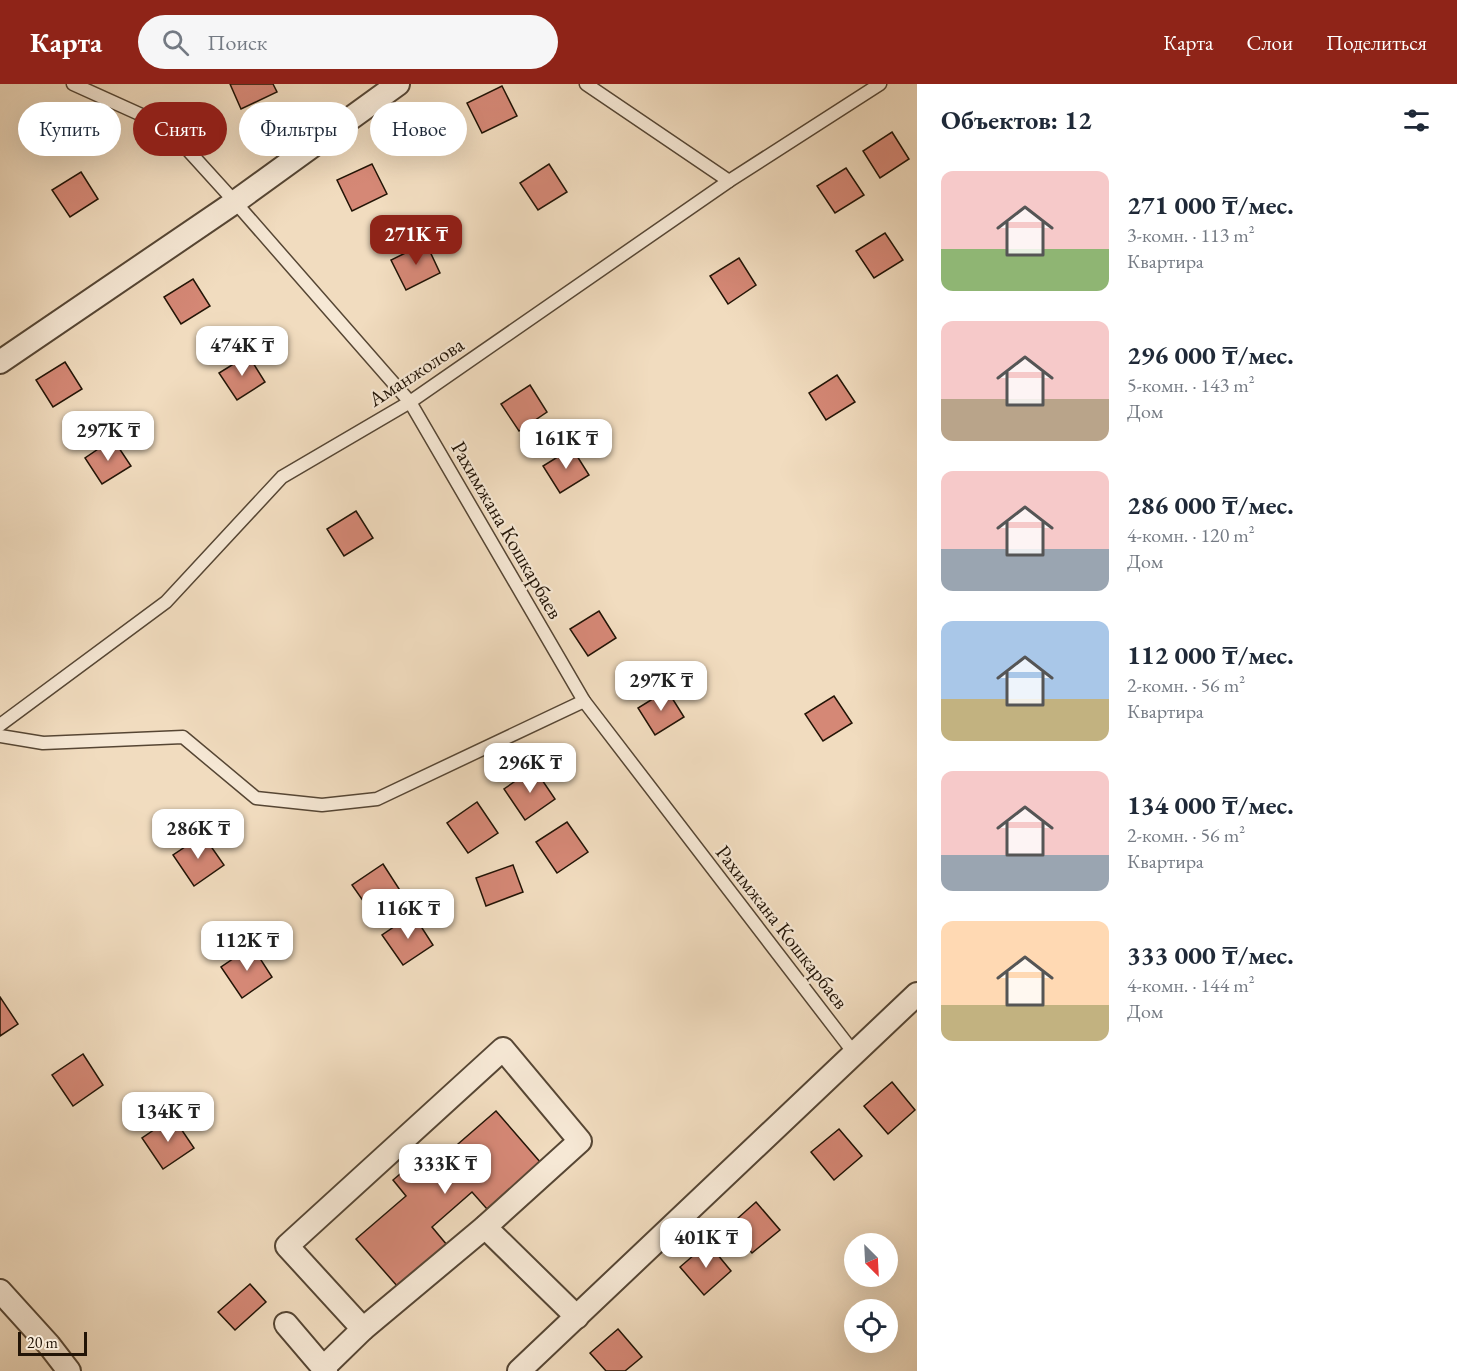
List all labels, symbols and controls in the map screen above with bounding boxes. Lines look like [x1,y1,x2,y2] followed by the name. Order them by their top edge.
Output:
[138,15,558,69] search box
[30,24,102,60] text: Карта
[159,26,192,59] icon: search
[207,28,267,57] text: Поиск
[1163,29,1213,56] text: Карта
[1246,29,1293,56] text: Слои
[1326,29,1427,56] text: Поделиться
[18,102,121,156] chip: Купить
[133,102,227,156] chip: Снять
[239,102,358,156] chip: Фильтры
[370,102,467,156] chip: Новое
[941,103,1092,137] text: Объектов: 12
[1400,104,1433,137] icon: filters
[1127,188,1294,222] text: 271 000 ₸/мес.
[989,195,1061,267] icon: home
[367,215,465,266] pin: 271K ₸
[384,221,448,247] text: 271K ₸
[1127,222,1255,248] text: 3-комн. · 113 m²
[1127,248,1204,274] text: Квартира
[193,326,291,377] pin: 474K ₸
[362,330,469,413] street label: Аманжолова
[210,332,274,358] text: 474K ₸
[1127,338,1294,372] text: 296 000 ₸/мес.
[989,345,1061,417] icon: home
[1127,372,1255,398] text: 5-комн. · 143 m²
[1127,398,1163,424] text: Дом
[59,411,157,462] pin: 297K ₸
[76,417,140,443] text: 297K ₸
[517,419,615,470] pin: 161K ₸
[534,425,598,451] text: 161K ₸
[446,436,569,624] street label: Рахимжана Кошкарбаев
[1127,488,1294,522] text: 286 000 ₸/мес.
[989,495,1061,567] icon: home
[1127,522,1255,548] text: 4-комн. · 120 m²
[1127,548,1163,574] text: Дом
[1127,638,1294,672] text: 112 000 ₸/мес.
[989,645,1061,717] icon: home
[612,661,710,712] pin: 297K ₸
[629,667,693,693] text: 297K ₸
[1127,672,1245,698] text: 2-комн. · 56 m²
[1127,698,1204,724] text: Квартира
[481,743,579,794] pin: 296K ₸
[498,749,562,775] text: 296K ₸
[1127,788,1294,822] text: 134 000 ₸/мес.
[989,795,1061,867] icon: home
[149,809,247,860] pin: 286K ₸
[166,815,230,841] text: 286K ₸
[1127,822,1245,848] text: 2-комн. · 56 m²
[710,839,855,1014] street label: Рахимжана Кошкарбаев
[1127,848,1204,874] text: Квартира
[359,889,457,940] pin: 116K ₸
[376,895,440,921] text: 116K ₸
[198,921,296,972] pin: 112K ₸
[215,927,279,953] text: 112K ₸
[1127,938,1294,972] text: 333 000 ₸/мес.
[989,945,1061,1017] icon: home
[1127,972,1255,998] text: 4-комн. · 144 m²
[1127,998,1163,1024] text: Дом
[119,1092,217,1143] pin: 134K ₸
[136,1098,200,1124] text: 134K ₸
[396,1144,494,1195] pin: 333K ₸
[413,1150,477,1176] text: 333K ₸
[657,1218,755,1269] pin: 401K ₸
[674,1224,738,1250] text: 401K ₸
[844,1233,898,1287] north arrow
[844,1233,898,1353] map controls
[844,1299,898,1353] button: locate
[18,1329,87,1356] scale bar
[27,1332,58,1353] text: 20 m

